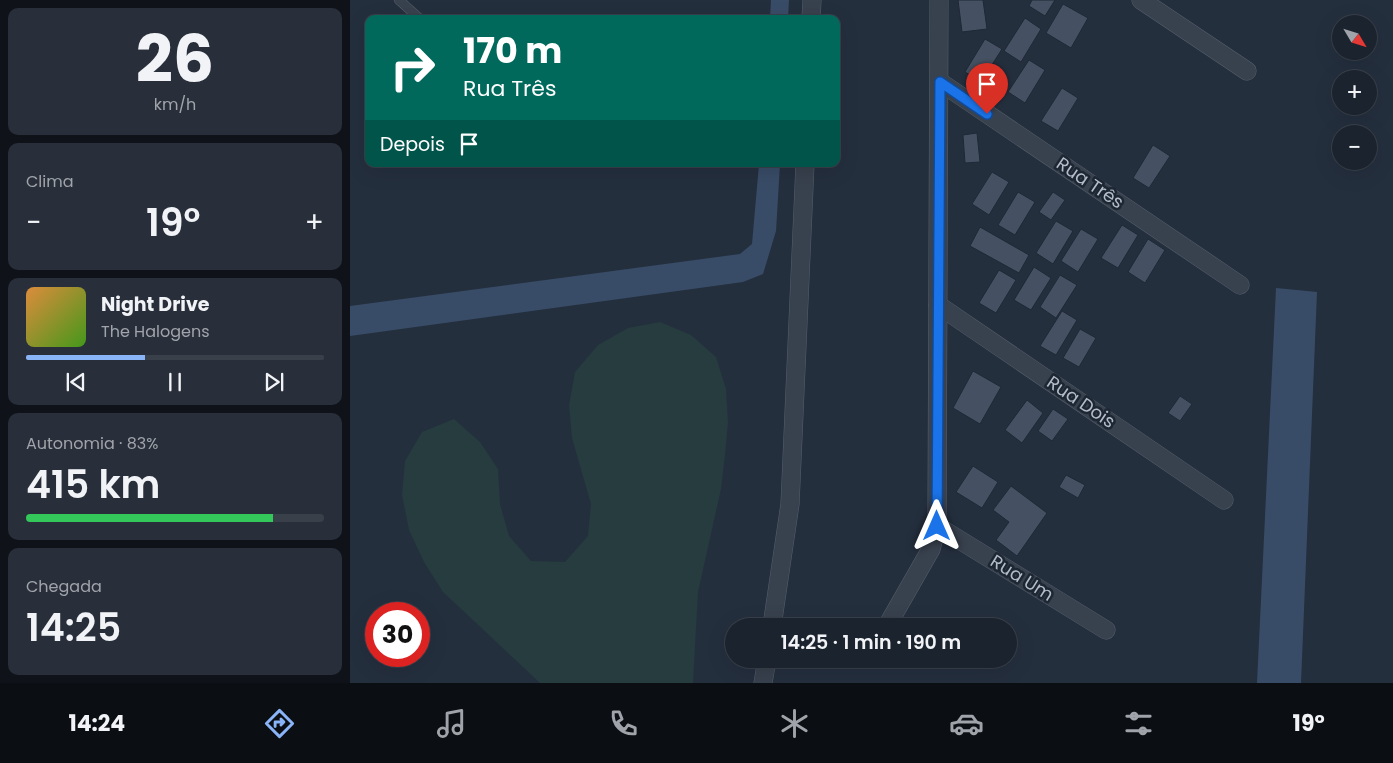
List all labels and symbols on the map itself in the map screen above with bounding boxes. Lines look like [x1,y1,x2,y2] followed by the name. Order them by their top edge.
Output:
[1332,15,1378,60] north arrow
[966,63,1008,114] pin
[1052,151,1129,214] street label: Rua Três
[1042,370,1120,434] street label: Rua Dois
[910,499,962,551] position arrow
[986,548,1059,607] street label: Rua Um
[365,602,430,667] speed limit sign: 30

